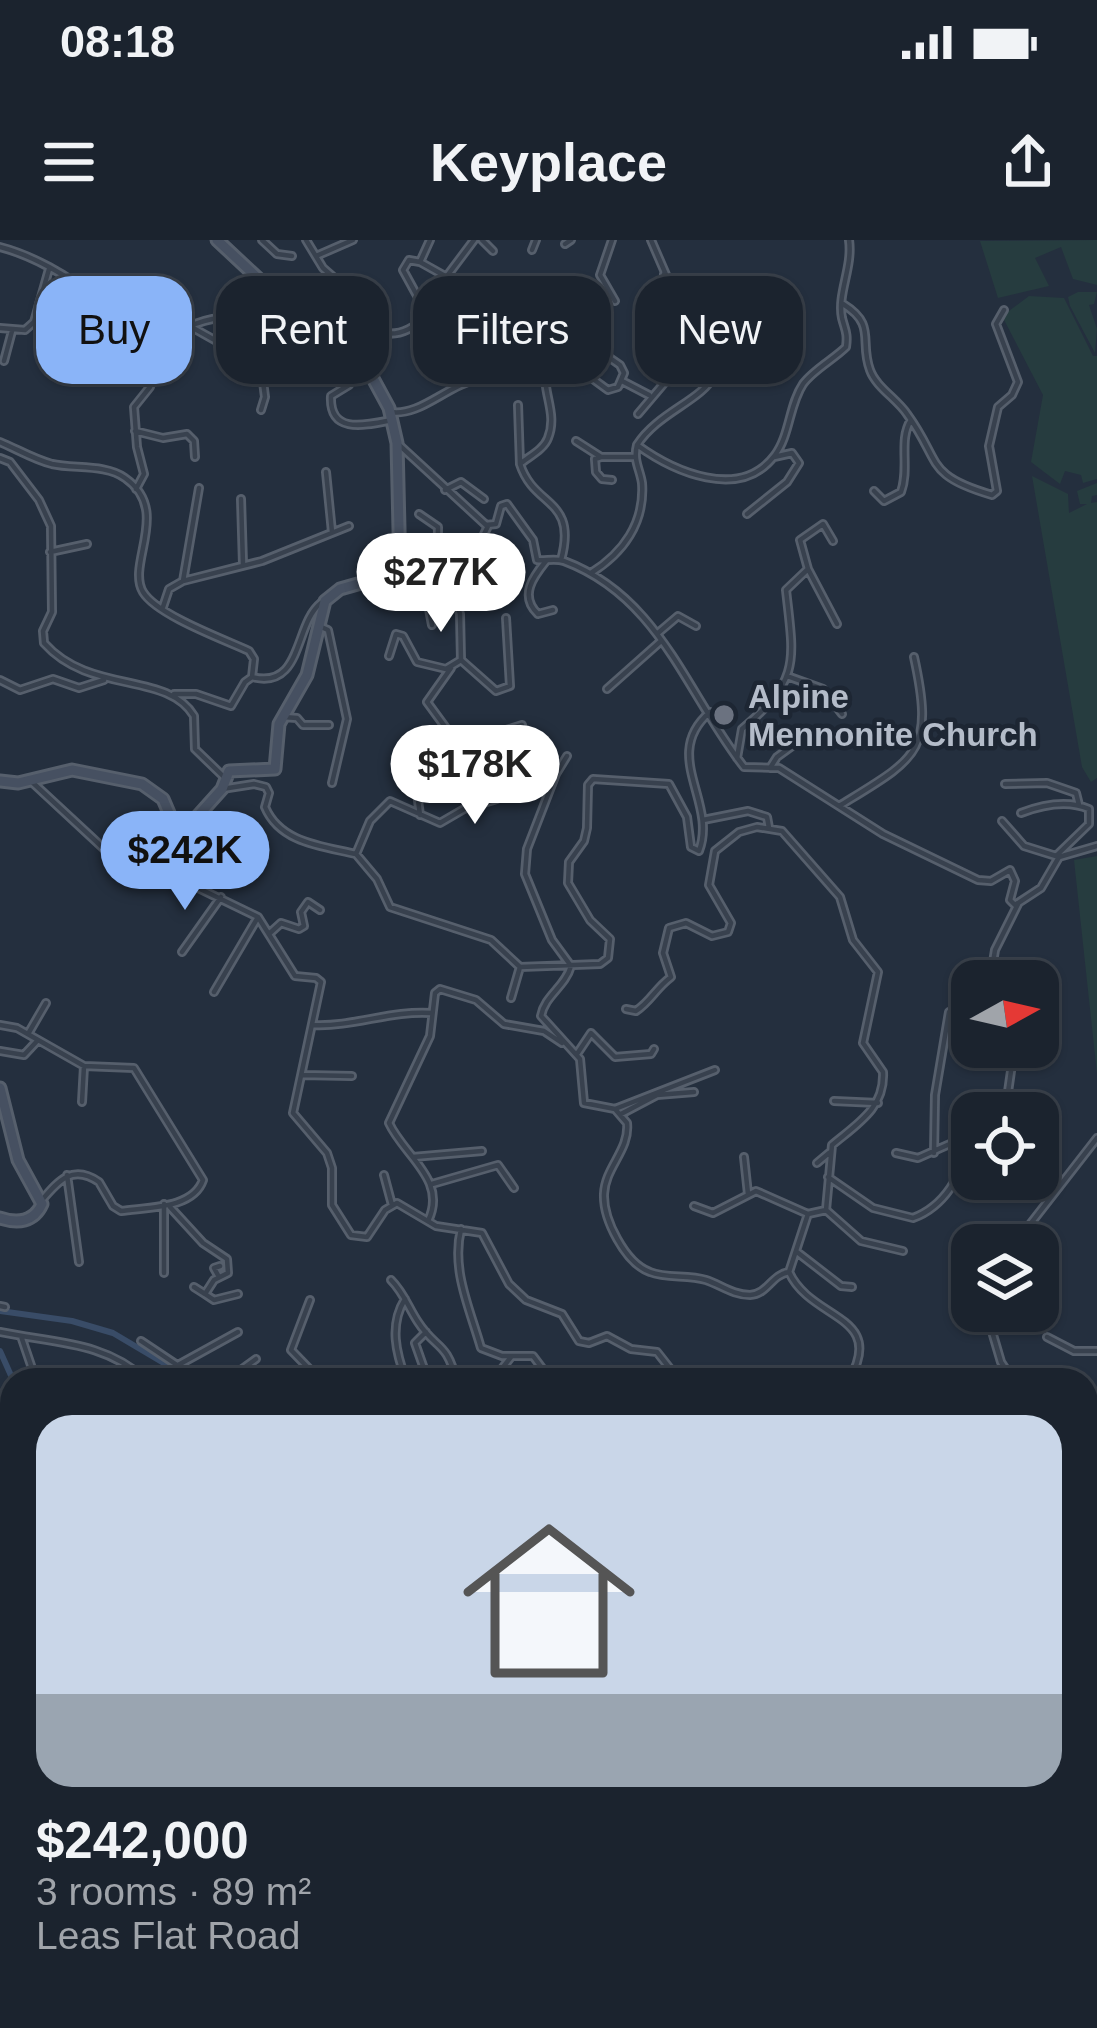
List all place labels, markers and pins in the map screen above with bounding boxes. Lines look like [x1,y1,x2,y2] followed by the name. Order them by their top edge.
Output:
[357,533,525,635] pin: $277K
[748,678,1038,753] place label: Alpine Mennonite Church
[711,702,737,728] marker: Alpine Mennonite Church
[391,725,559,827] pin: $178K
[101,811,269,913] pin: $242K

